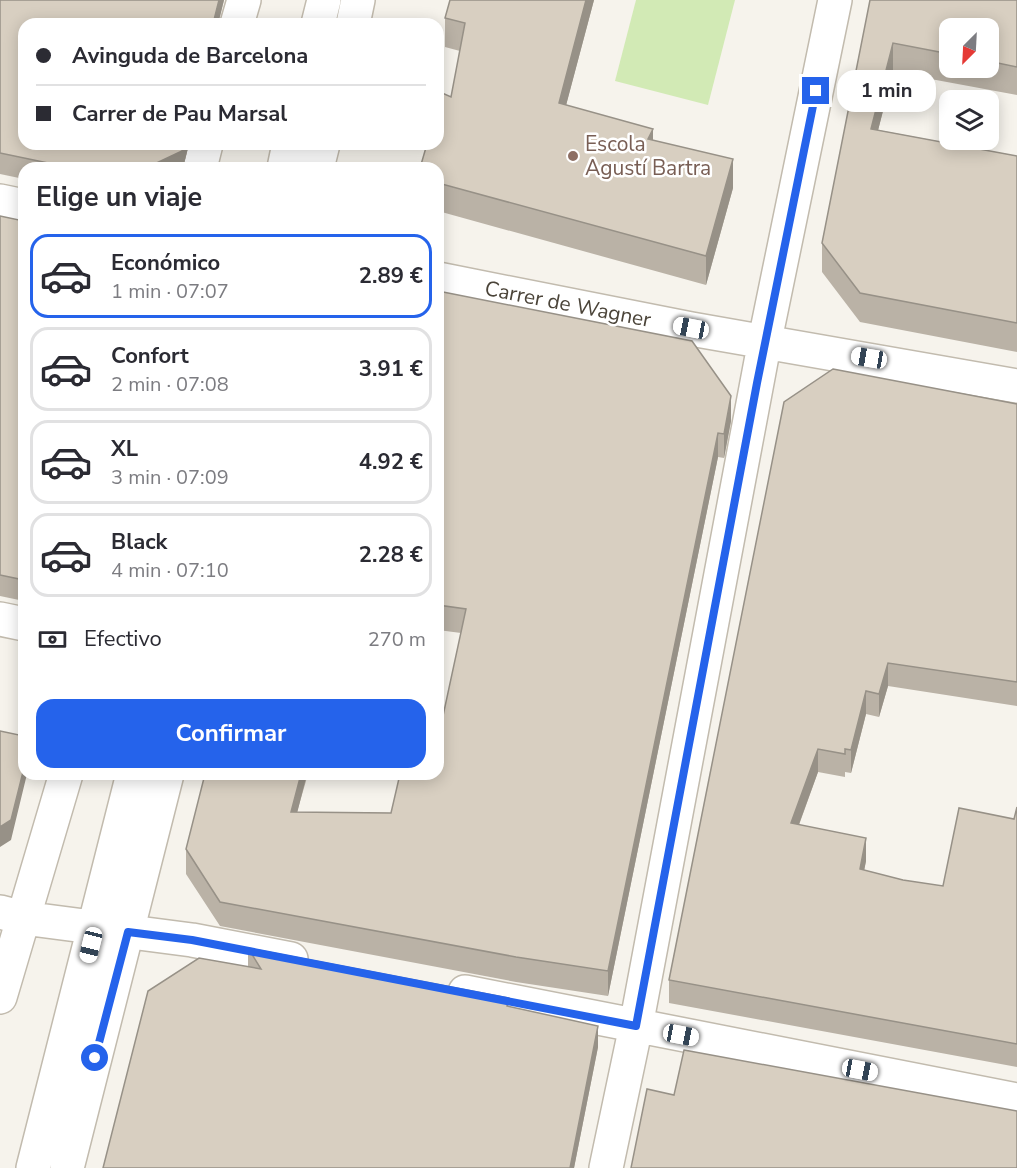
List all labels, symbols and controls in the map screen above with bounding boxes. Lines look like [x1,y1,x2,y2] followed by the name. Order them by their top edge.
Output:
[939,18,999,78] north arrow
[939,18,999,150] map controls
[72,41,308,71] text: Avinguda de Barcelona
[837,70,936,112] callout: 1 min
[802,77,829,104] route end
[861,77,912,104] text: 1 min
[939,90,999,150] button: layers
[72,99,287,129] text: Carrer de Pau Marsal
[585,130,711,182] place label: Escola Agustí Bartra
[566,149,580,163] marker: Escola Agustí Bartra
[36,179,202,216] text: Elige un viaje
[111,248,220,278] text: Económico
[39,249,93,303] icon: car
[359,261,423,291] text: 2.89 €
[483,274,654,334] street label: Carrer de Wagner
[111,278,229,305] text: 1 min · 07:07
[672,316,710,340] car
[111,341,189,371] text: Confort
[39,342,93,396] icon: car
[850,346,888,370] car
[359,354,423,384] text: 3.91 €
[111,371,229,398] text: 2 min · 07:08
[111,434,138,464] text: XL
[39,435,93,489] icon: car
[359,447,423,477] text: 4.92 €
[111,464,229,491] text: 3 min · 07:09
[111,527,167,557] text: Black
[39,528,93,582] icon: car
[359,540,423,570] text: 2.28 €
[111,557,229,584] text: 4 min · 07:10
[36,623,69,656] icon: cash
[84,624,162,654] text: Efectivo
[368,626,426,653] text: 270 m
[36,699,426,768] button: Confirmar
[78,925,104,965] car
[662,1023,700,1047] car
[81,1044,108,1071] route start
[841,1058,879,1082] car

